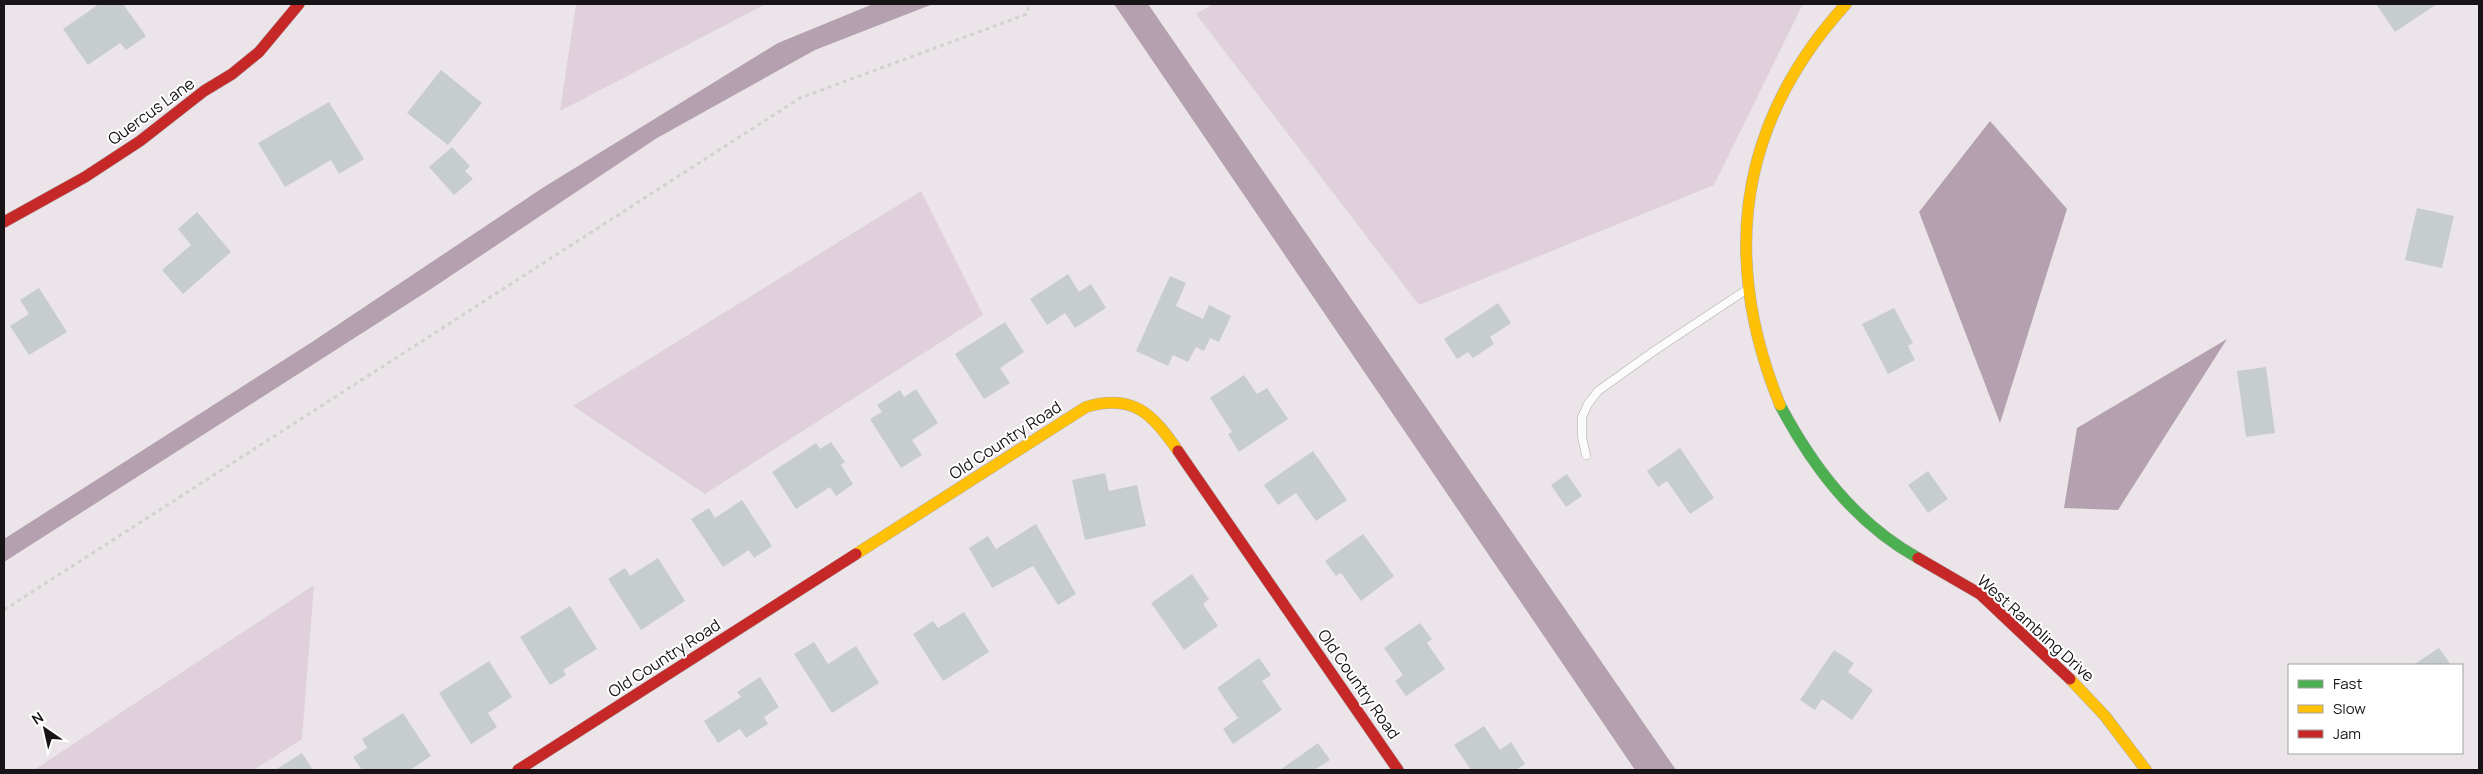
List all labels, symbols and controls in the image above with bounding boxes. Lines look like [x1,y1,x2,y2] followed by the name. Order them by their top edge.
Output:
[103,72,199,150] street label: Quercus Lane
[945,395,1065,485] street label: Old Country Road
[1973,569,2099,687] street label: West Rambling Drive
[604,613,724,703] street label: Old Country Road
[1313,625,1405,743] street label: Old Country Road
[2288,664,2463,754] legend
[2333,673,2362,694] text: Fast
[2333,698,2366,719] text: Slow
[20,704,70,754] north arrow
[28,707,47,728] text: N
[2333,723,2361,744] text: Jam

